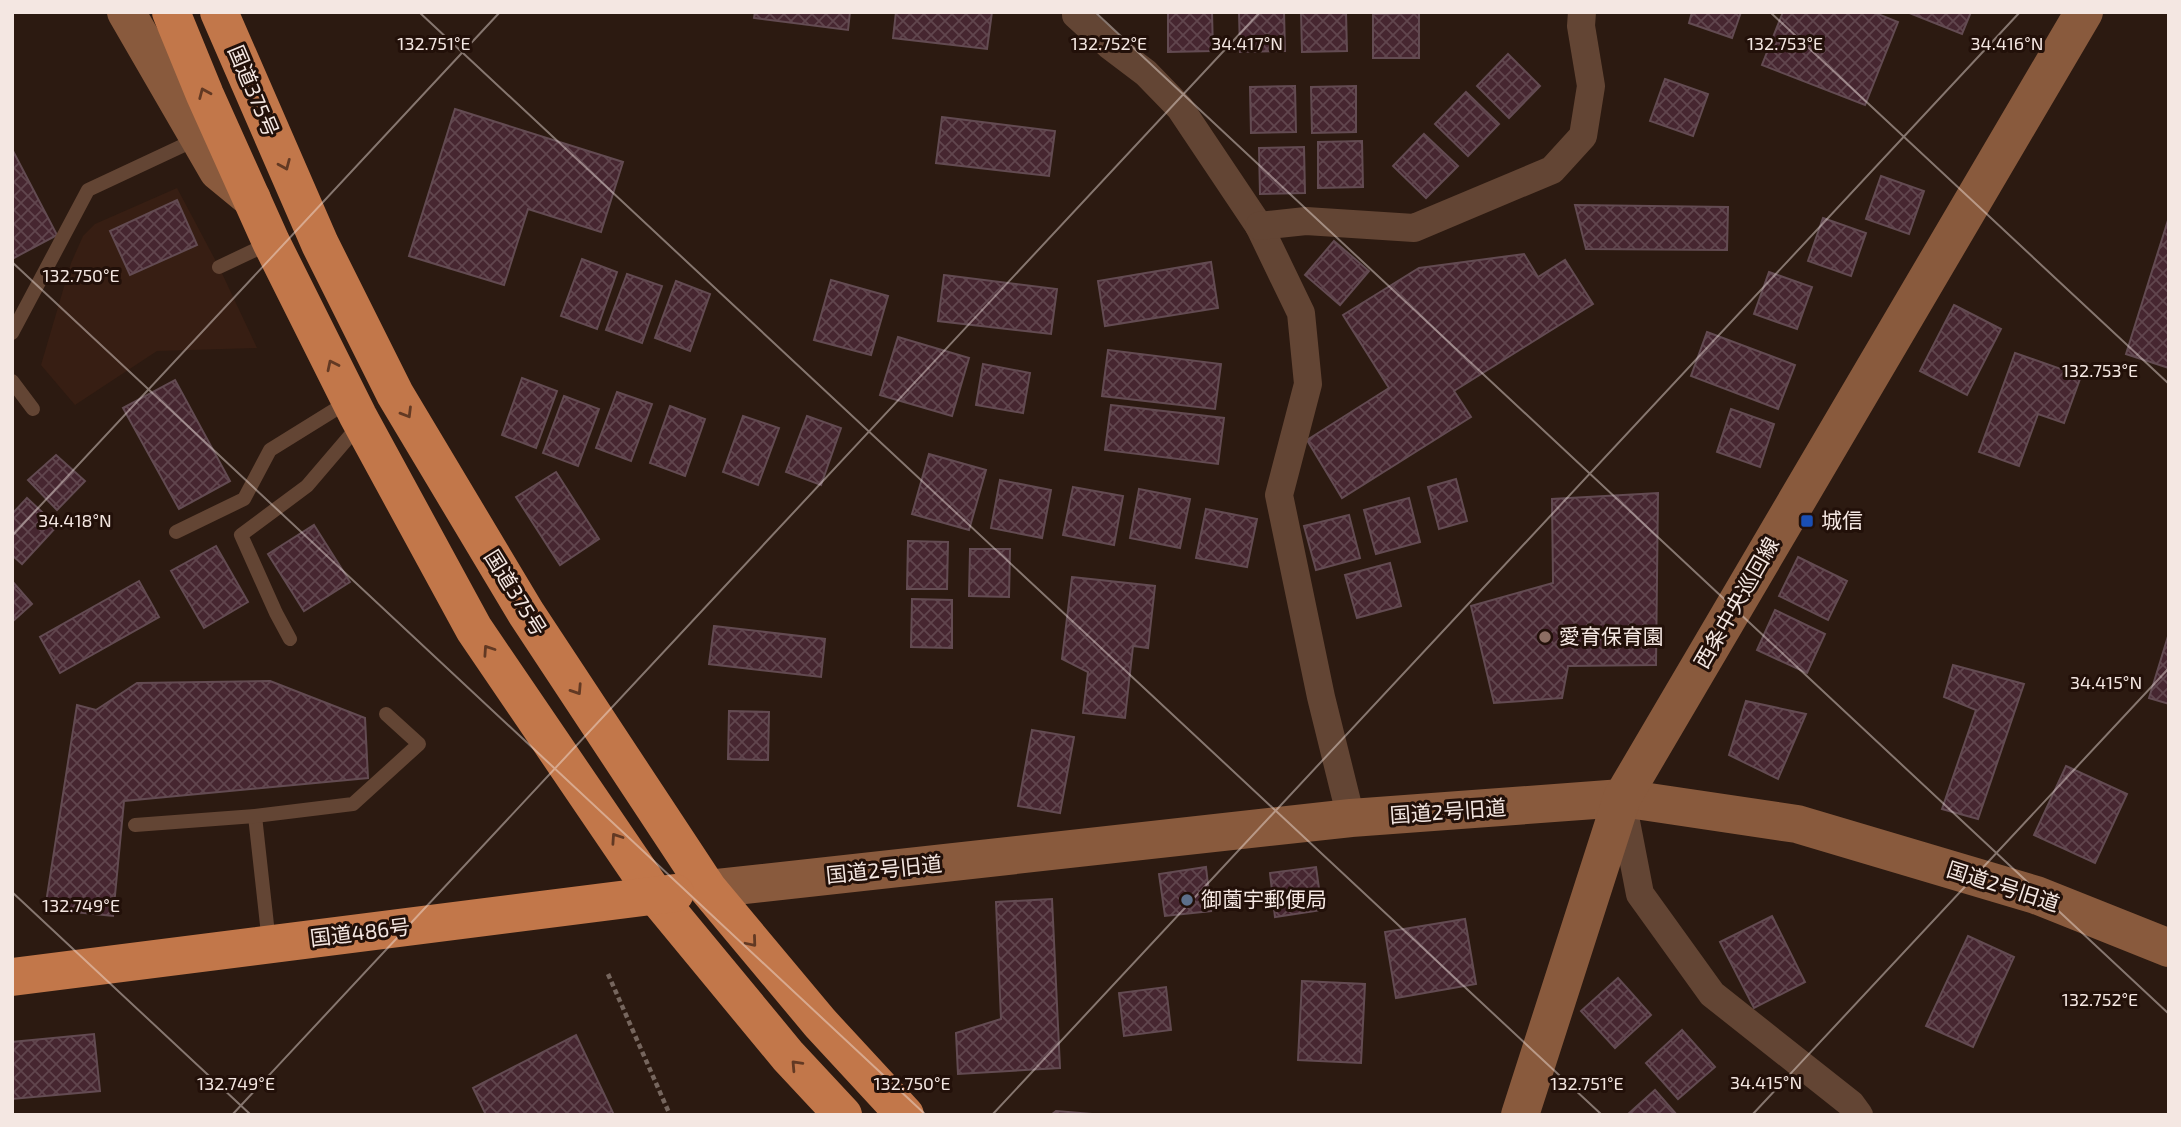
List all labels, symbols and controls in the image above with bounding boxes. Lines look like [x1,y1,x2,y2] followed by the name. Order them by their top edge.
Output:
[397,32,471,54] text: 132.751°E
[1071,32,1147,54] text: 132.752°E
[1211,32,1283,54] text: 34.417°N
[1747,32,1823,54] text: 132.753°E
[1971,32,2043,54] text: 34.416°N
[224,41,285,140] street label: 国道375号
[198,87,212,100] one-way arrow
[277,158,291,170] one-way arrow
[42,264,120,286] text: 132.750°E
[2062,359,2138,381] text: 132.753°E
[327,360,341,372] one-way arrow
[398,406,411,419] one-way arrow
[1821,507,1863,532] place label: 城信
[38,509,112,531] text: 34.418°N
[1799,513,1815,529] marker: 城信
[1688,532,1783,672] street label: 西条中央巡回線
[480,545,552,640] street label: 国道375号
[1559,623,1664,648] place label: 愛育保育園
[1537,629,1553,645] marker: 愛育保育園
[484,645,496,658] one-way arrow
[2070,671,2142,693] text: 34.415°N
[569,682,582,695] one-way arrow
[1389,794,1507,827] street label: 国道2号旧道
[612,833,624,846] one-way arrow
[824,850,943,887] street label: 国道2号旧道
[1944,856,2063,916] street label: 国道2号旧道
[1201,886,1327,911] place label: 御薗宇郵便局
[1179,892,1195,908] marker: 御薗宇郵便局
[42,894,120,916] text: 132.749°E
[308,913,411,950] street label: 国道486号
[744,933,756,946] one-way arrow
[2062,988,2138,1010] text: 132.752°E
[792,1060,804,1073] one-way arrow
[1730,1071,1802,1093] text: 34.415°N
[197,1072,275,1094] text: 132.749°E
[873,1072,951,1094] text: 132.750°E
[1550,1072,1624,1094] text: 132.751°E

